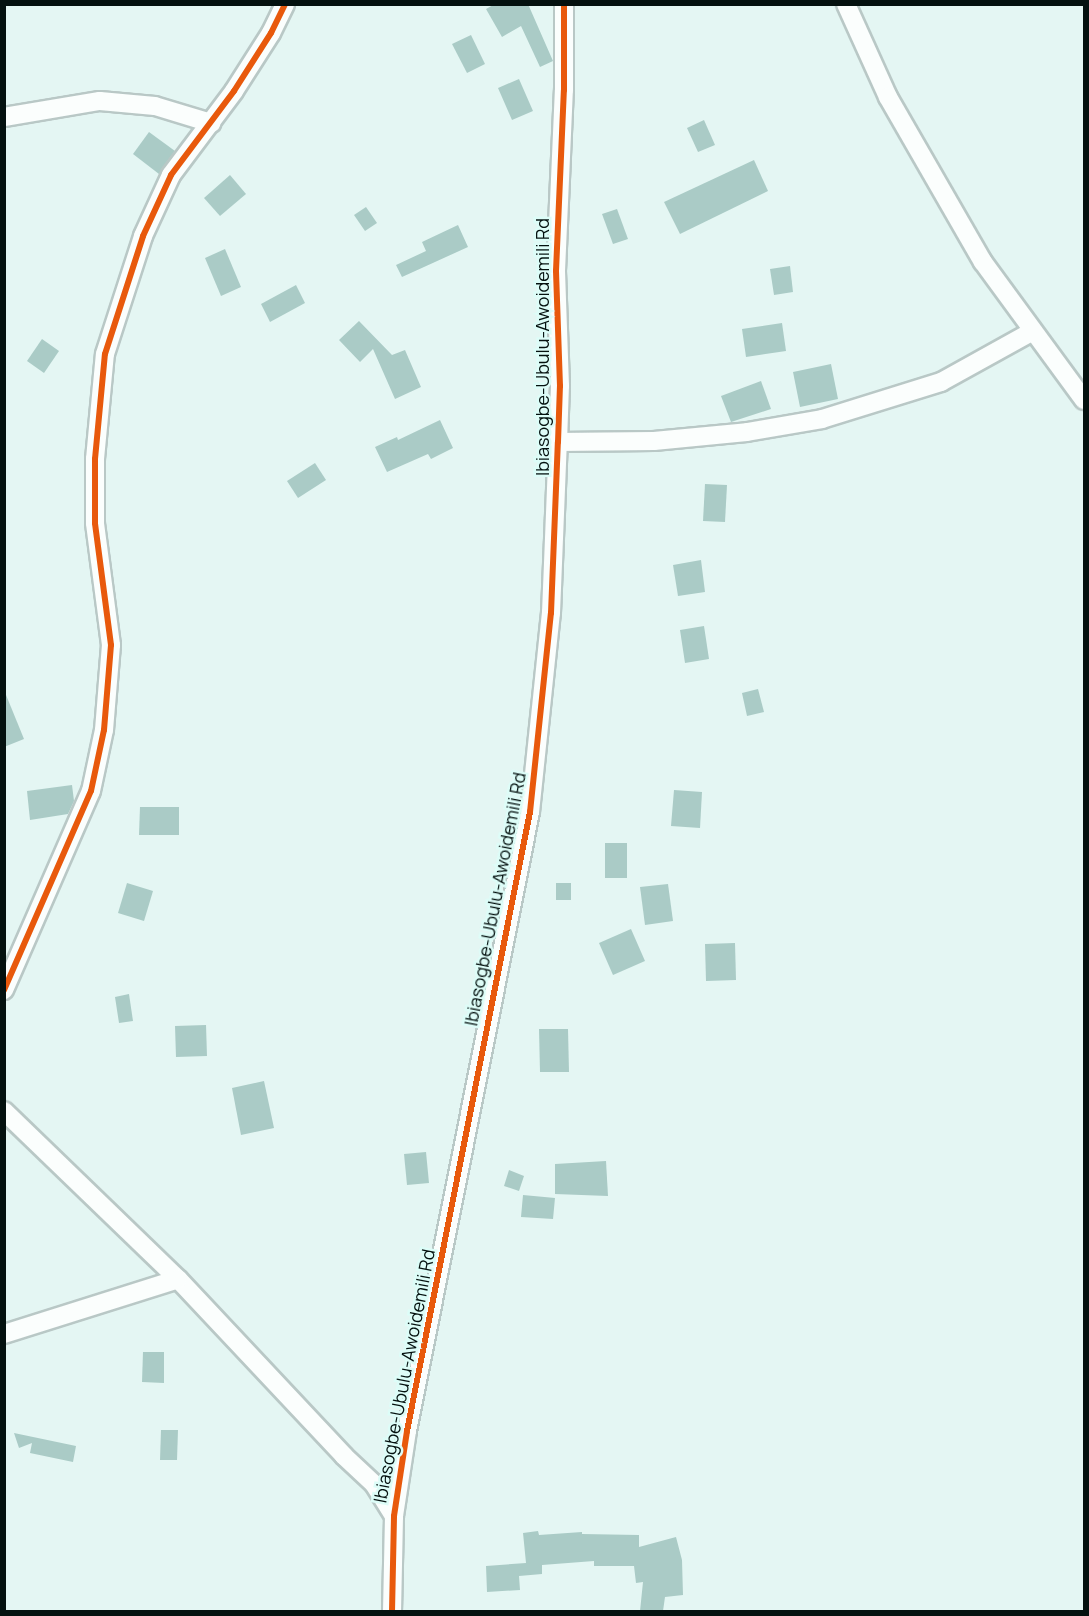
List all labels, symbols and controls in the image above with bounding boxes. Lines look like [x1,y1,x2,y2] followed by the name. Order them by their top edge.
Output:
[531,218,553,476] street label: Ibiasogbe-Ubulu-Awoidemili Rd
[460,770,530,1028] street label: Ibiasogbe-Ubulu-Awoidemili Rd
[369,1247,439,1505] street label: Ibiasogbe-Ubulu-Awoidemili Rd

